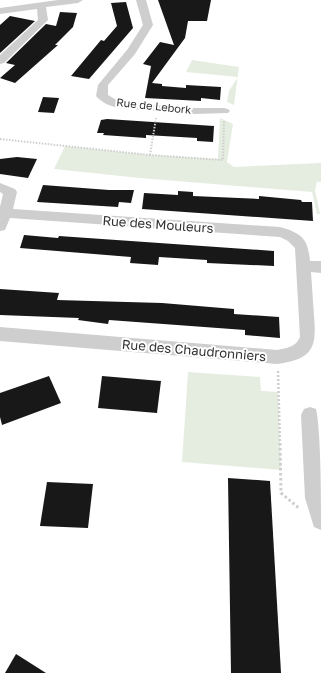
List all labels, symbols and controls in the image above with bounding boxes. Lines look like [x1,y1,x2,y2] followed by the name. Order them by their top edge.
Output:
[116,95,192,116] street label: Rue de Lebork
[102,212,214,236] street label: Rue des Mouleurs
[121,336,267,364] street label: Rue des Chaudronniers

